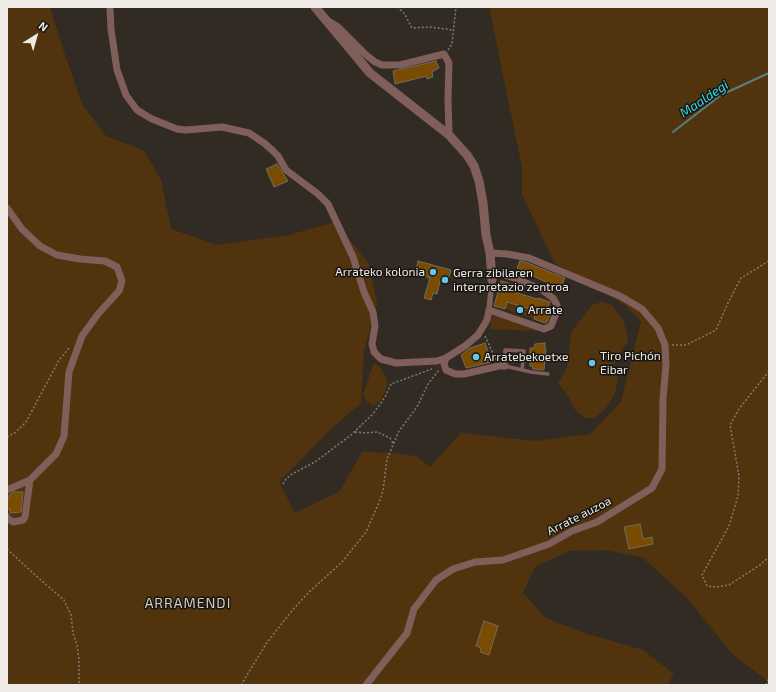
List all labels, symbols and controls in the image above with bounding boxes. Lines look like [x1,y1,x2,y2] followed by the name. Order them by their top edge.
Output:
[16,16,56,56] north arrow
[36,18,51,34] text: N
[677,77,731,121] water label: Maaldegi
[335,265,425,279] place label: Arrateko kolonia
[453,266,569,294] place label: Gerra zibilaren interpretazio zentroa
[428,267,438,277] marker: Arrateko kolonia
[440,275,450,285] marker: Gerra zibilaren interpretazio zentroa
[528,303,563,317] place label: Arrate
[515,305,525,315] marker: Arrate
[600,349,661,377] place label: Tiro Pichón Eibar
[484,350,568,364] place label: Arratebekoetxe
[471,352,481,362] marker: Arratebekoetxe
[587,358,597,368] marker: Tiro Pichón Eibar
[544,494,614,538] street label: Arrate auzoa
[145,595,231,611] district label: ARRAMENDI

